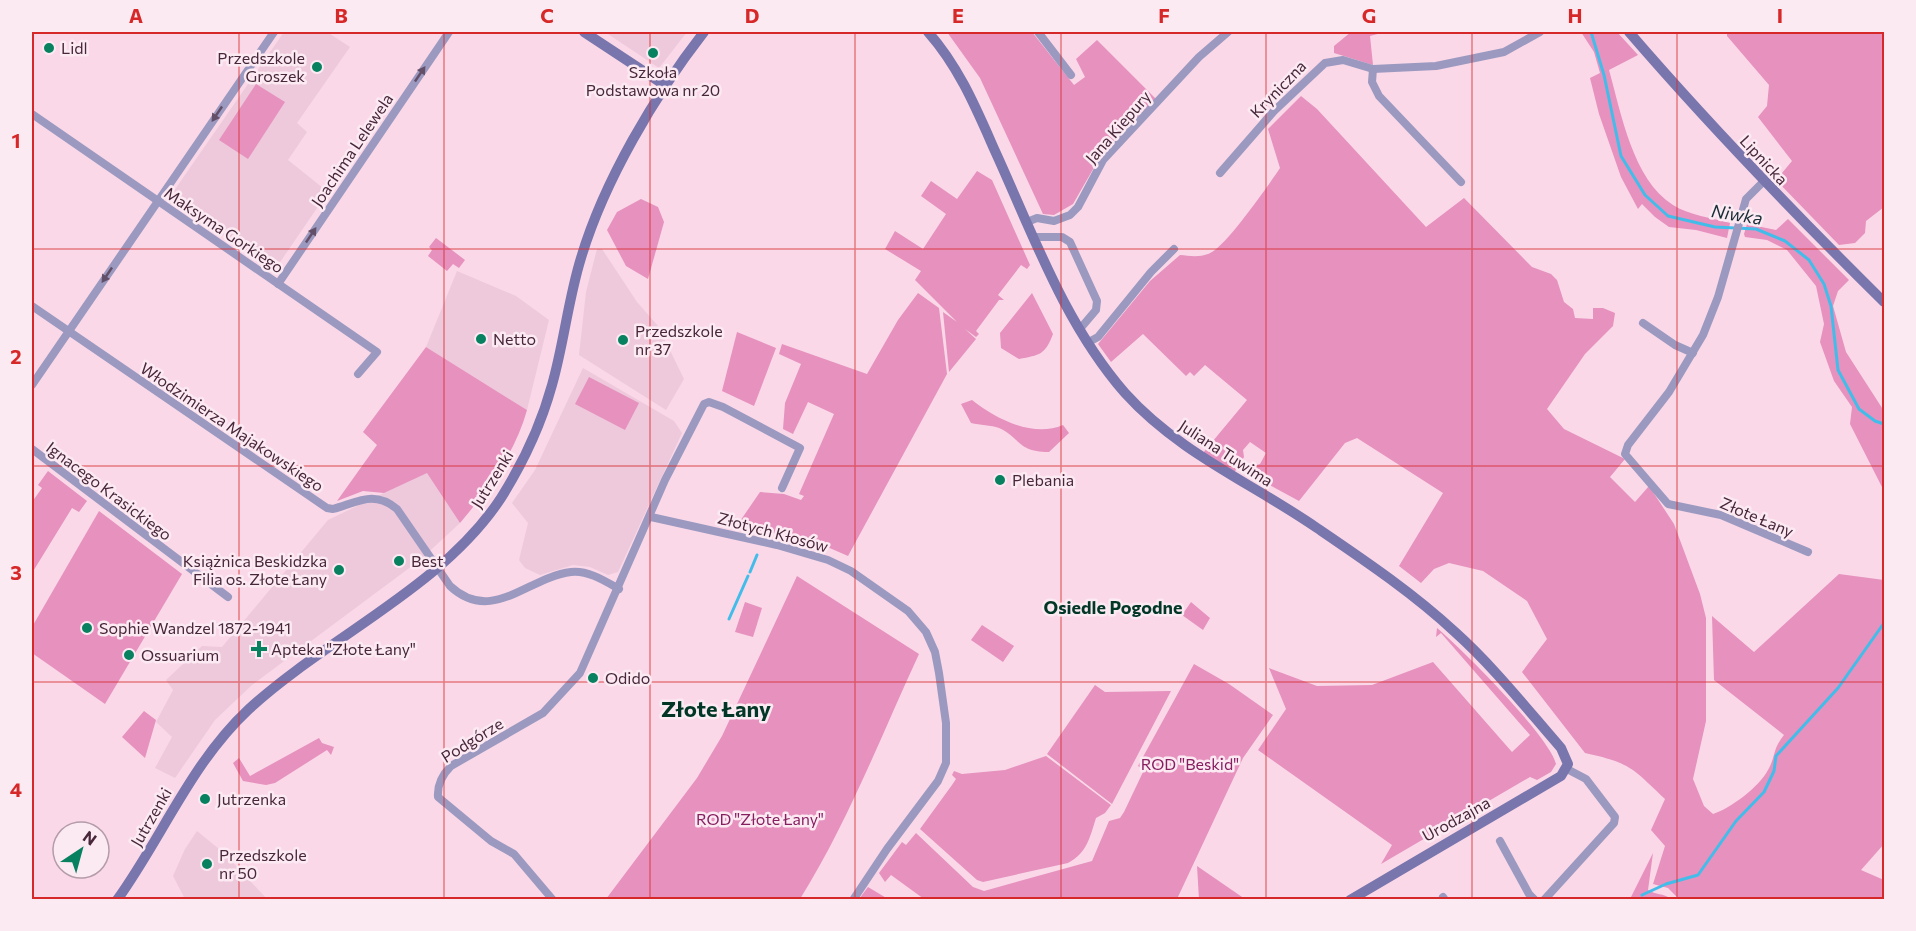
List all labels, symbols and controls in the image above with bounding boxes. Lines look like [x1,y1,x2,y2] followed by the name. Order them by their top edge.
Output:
[129,3,143,27] text: A
[334,3,348,27] text: B
[540,3,554,27] text: C
[745,3,759,27] text: D
[952,3,964,27] text: E
[1158,3,1170,27] text: F
[1362,3,1376,27] text: G
[1568,3,1583,27] text: H
[1777,3,1783,27] text: I
[61,38,88,57] place label: Lidl
[42,41,56,55] marker: Lidl
[646,46,660,60] marker: Szkoła Podstawowa nr 20
[217,48,305,85] place label: Przedszkole Groszek
[1246,56,1310,121] street label: Kryniczna
[310,60,324,74] marker: Przedszkole Groszek
[586,62,720,99] place label: Szkoła Podstawowa nr 20
[414,66,425,82] one-way arrow
[1081,86,1154,167] street label: Jana Kiepury
[307,89,396,210] street label: Joachima Lelewela
[211,106,223,122] one-way arrow
[11,128,21,152] text: 1
[1737,131,1792,188] street label: Lipnicka
[161,183,288,277] street label: Maksyma Gorkiego
[1710,199,1764,229] water label: Niwka
[305,228,317,244] one-way arrow
[101,267,113,283] one-way arrow
[635,321,723,358] place label: Przedszkole nr 37
[493,329,536,348] place label: Netto
[474,332,488,346] marker: Netto
[616,333,630,347] marker: Przedszkole nr 37
[10,344,22,368] text: 2
[137,358,328,495] street label: Włodzimierza Majakowskiego
[1176,415,1277,490] street label: Juliana Tuwima
[43,437,176,544] street label: Ignacego Krasickiego
[466,446,517,511] street label: Jutrzenki
[1012,470,1074,489] place label: Plebania
[993,473,1007,487] marker: Plebania
[1718,493,1797,540] street label: Złote Łany
[716,508,831,555] street label: Złotych Kłosów
[183,551,327,588] place label: Książnica Beskidzka Filia os. Złote Łany
[411,551,444,570] place label: Best
[392,554,406,568] marker: Best
[10,560,22,584] text: 3
[332,563,346,577] marker: Książnica Beskidzka Filia os. Złote Łany
[1044,596,1182,618] district label: Osiedle Pogodne
[99,618,291,637] place label: Sophie Wandzel 1872-1941
[80,621,94,635] marker: Sophie Wandzel 1872-1941
[271,639,416,658] place label: Apteka "Złote Łany"
[252,642,266,656] marker: Apteka "Złote Łany"
[141,645,219,664] place label: Ossuarium
[122,648,136,662] marker: Ossuarium
[605,668,650,687] place label: Odido
[586,671,600,685] marker: Odido
[661,695,771,722] district label: Złote Łany
[437,713,506,766] street label: Podgórze
[1141,754,1239,773] park label: ROD "Beskid"
[10,777,22,801] text: 4
[126,784,175,850] street label: Jutrzenki
[217,789,286,808] place label: Jutrzenka
[198,792,212,806] marker: Jutrzenka
[1419,792,1493,845] street label: Urodzajna
[696,809,824,828] park label: ROD "Złote Łany"
[51,820,111,880] north arrow
[80,826,101,849] text: N
[219,845,307,882] place label: Przedszkole nr 50
[200,857,214,871] marker: Przedszkole nr 50

